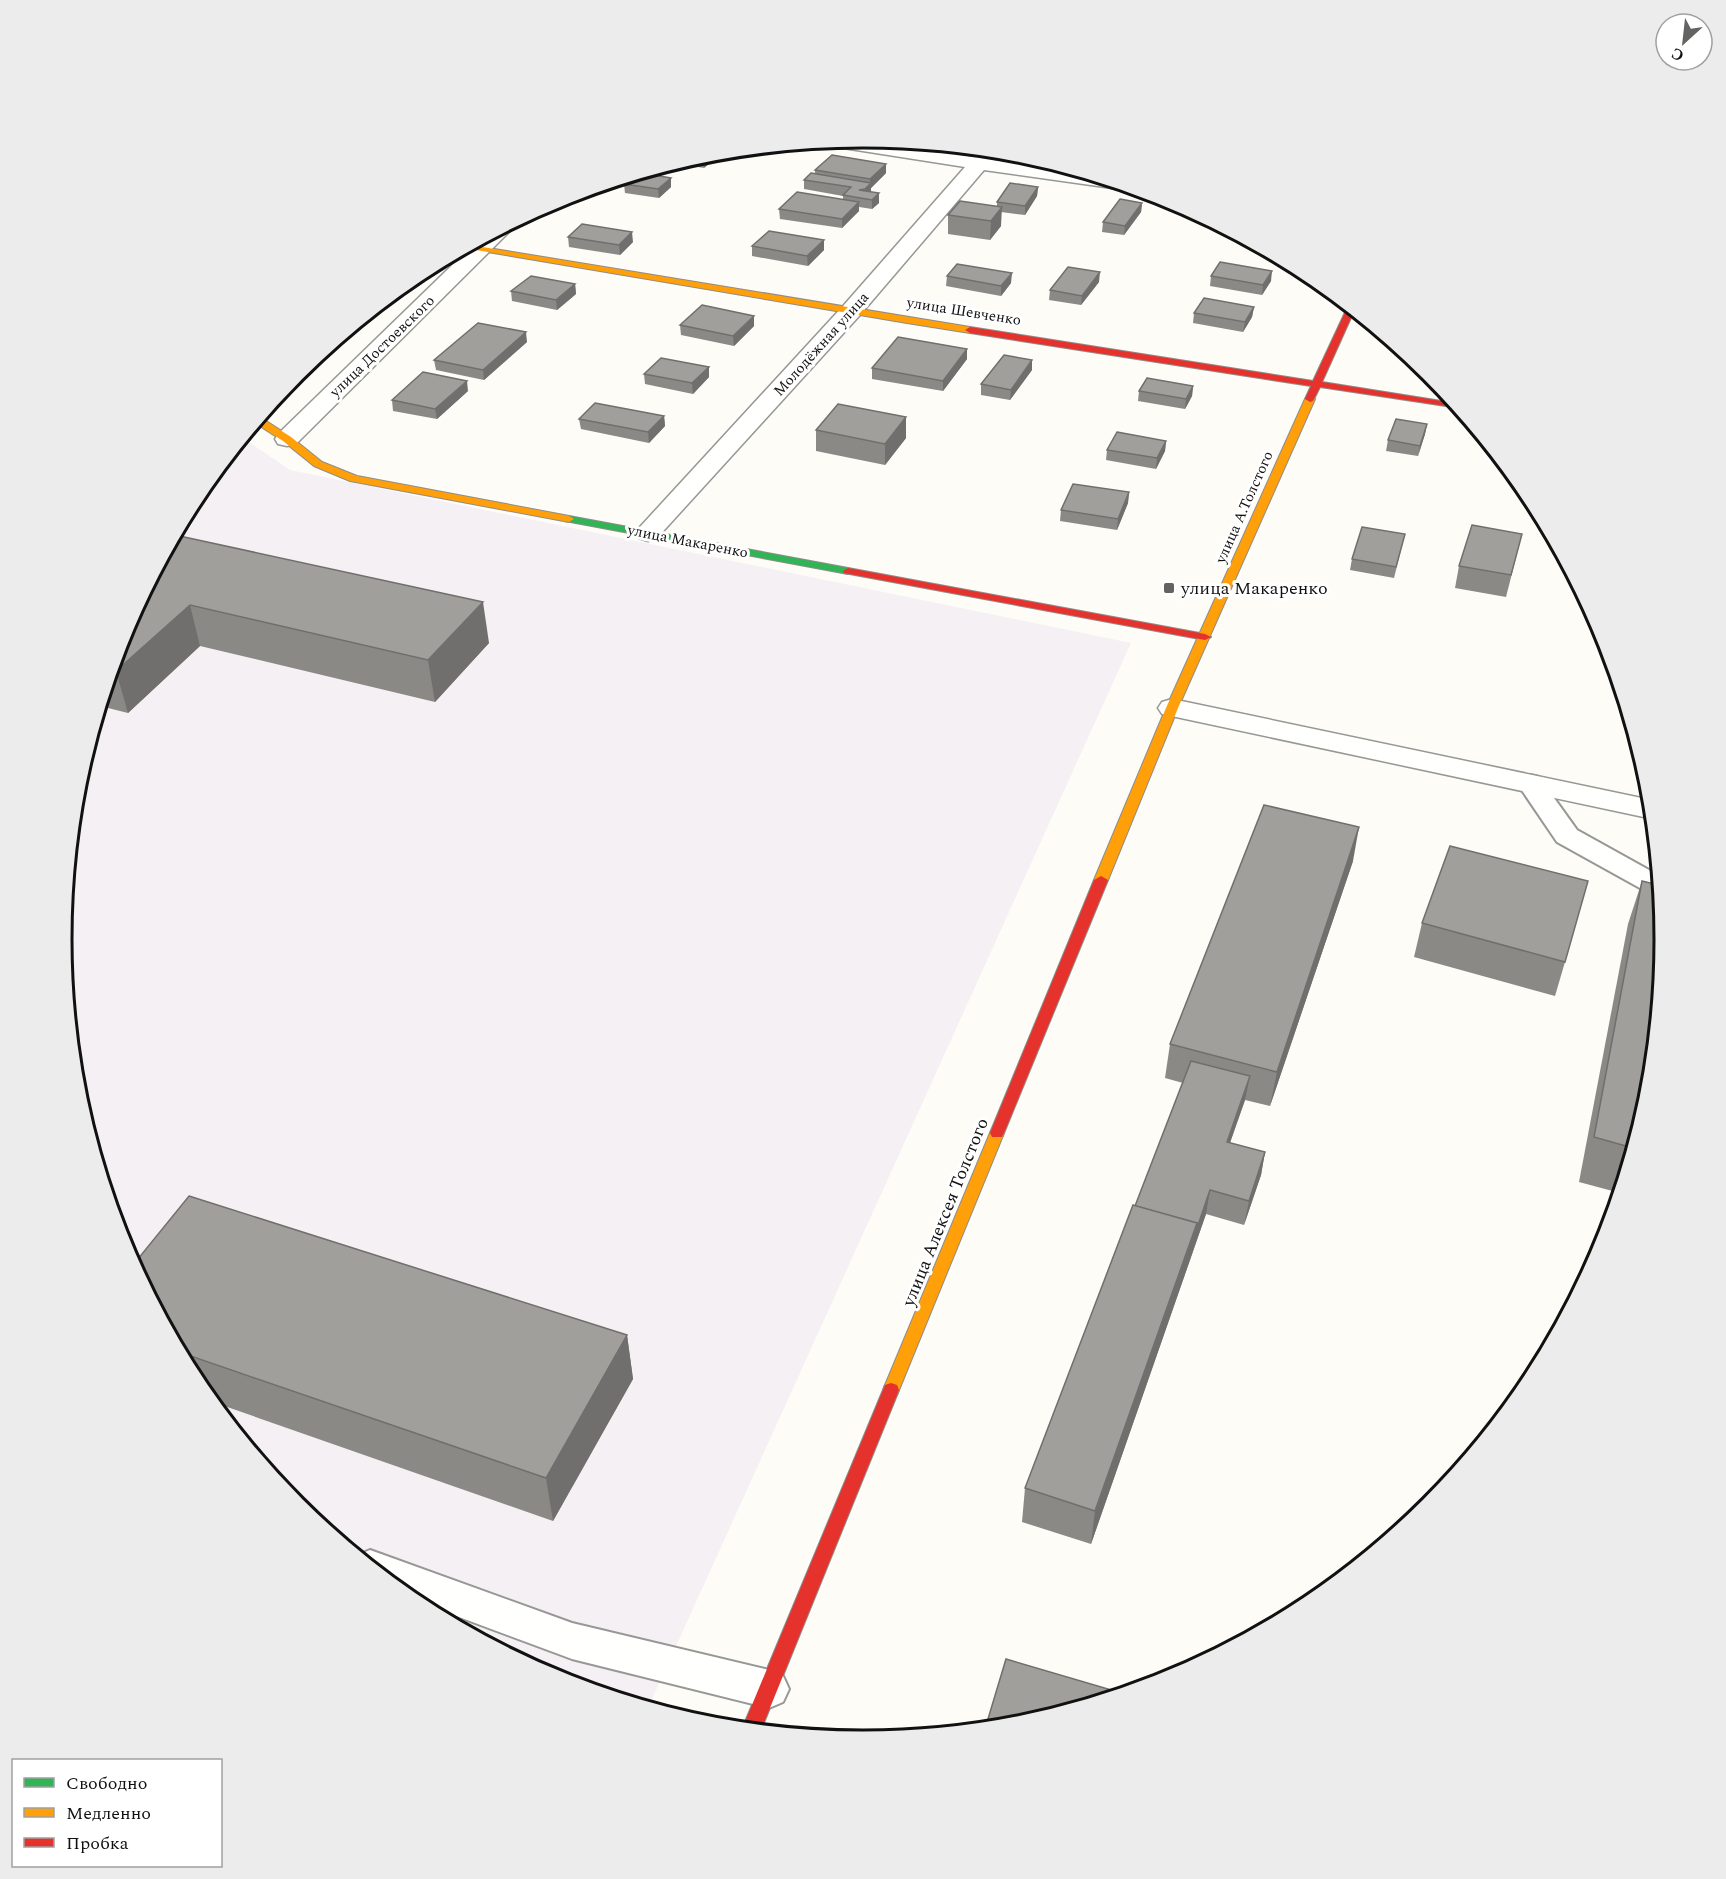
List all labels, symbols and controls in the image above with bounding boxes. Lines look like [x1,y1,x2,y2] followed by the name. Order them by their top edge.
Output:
[1654,12,1714,72] north arrow
[1667,41,1688,68] text: С
[768,286,875,402] street label: Молодёжная улица
[324,290,440,404] street label: улица Достоевского
[904,291,1023,332] street label: улица Шевченко
[1209,447,1280,568] street label: улица А.Толстого
[625,518,750,564] street label: улица Макаренко
[1180,575,1328,602] place label: улица Макаренко
[1162,581,1176,595] marker: улица Макаренко
[895,1114,996,1312] street label: улица Алексея Толстого
[12,1759,222,1867] legend
[66,1770,147,1797] text: Свободно
[66,1800,151,1827] text: Медленно
[66,1830,129,1857] text: Пробка

